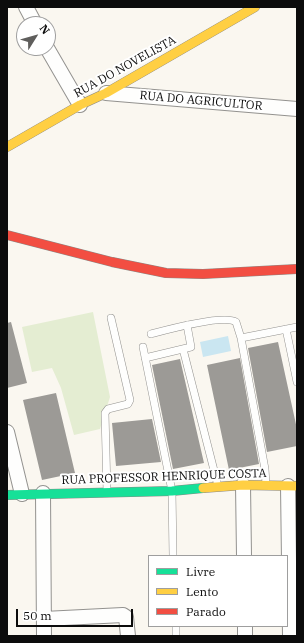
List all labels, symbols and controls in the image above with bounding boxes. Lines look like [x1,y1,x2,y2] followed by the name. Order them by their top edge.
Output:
[16,16,56,56] north arrow
[37,22,53,37] text: N
[72,33,178,101] street label: RUA DO NOVELISTA
[139,88,263,114] street label: RUA DO AGRICULTOR
[61,466,267,488] street label: RUA PROFESSOR HENRIQUE COSTA
[148,555,288,627] legend
[186,564,215,579] text: Livre
[186,584,218,599] text: Lento
[18,601,135,627] scale bar
[186,604,226,619] text: Parado
[23,608,52,623] text: 50 m

